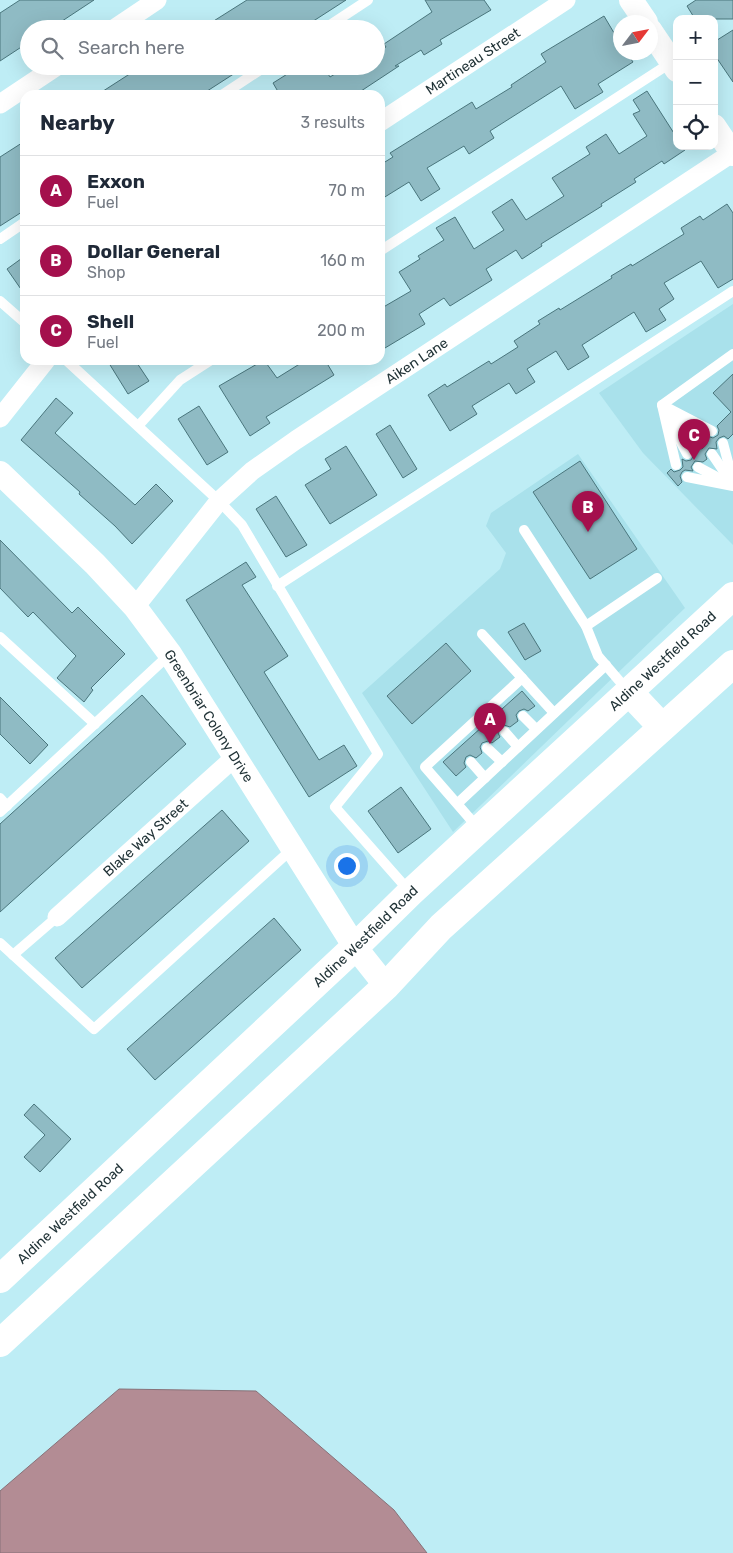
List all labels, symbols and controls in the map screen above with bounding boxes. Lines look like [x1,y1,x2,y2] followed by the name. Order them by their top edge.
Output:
[613,15,658,60] north arrow
[673,15,718,150] map controls
[673,15,718,60] button: +
[20,20,385,75] search box
[423,24,524,99] street label: Martineau Street
[38,34,66,62] icon: search
[78,36,185,59] text: Search here
[673,60,718,105] button: −
[673,105,718,150] button: locate
[40,110,115,135] text: Nearby
[300,113,365,132] text: 3 results
[87,170,145,193] text: Exxon
[50,181,62,200] text: A
[328,181,365,200] text: 70 m
[87,193,119,212] text: Fuel
[87,240,220,263] text: Dollar General
[50,251,62,270] text: B
[320,251,365,270] text: 160 m
[87,263,125,282] text: Shop
[87,310,134,333] text: Shell
[50,321,62,340] text: C
[317,321,365,340] text: 200 m
[87,333,119,352] text: Fuel
[382,334,451,388] street label: Aiken Lane
[678,419,710,460] pin: C
[572,491,604,532] pin: B
[606,608,720,715] street label: Aldine Westfield Road
[160,647,257,786] street label: Greenbriar Colony Drive
[474,703,506,744] pin: A
[100,795,192,880] street label: Blake Way Street
[334,853,360,879] your location
[310,882,422,991] street label: Aldine Westfield Road
[14,1160,127,1268] street label: Aldine Westfield Road

